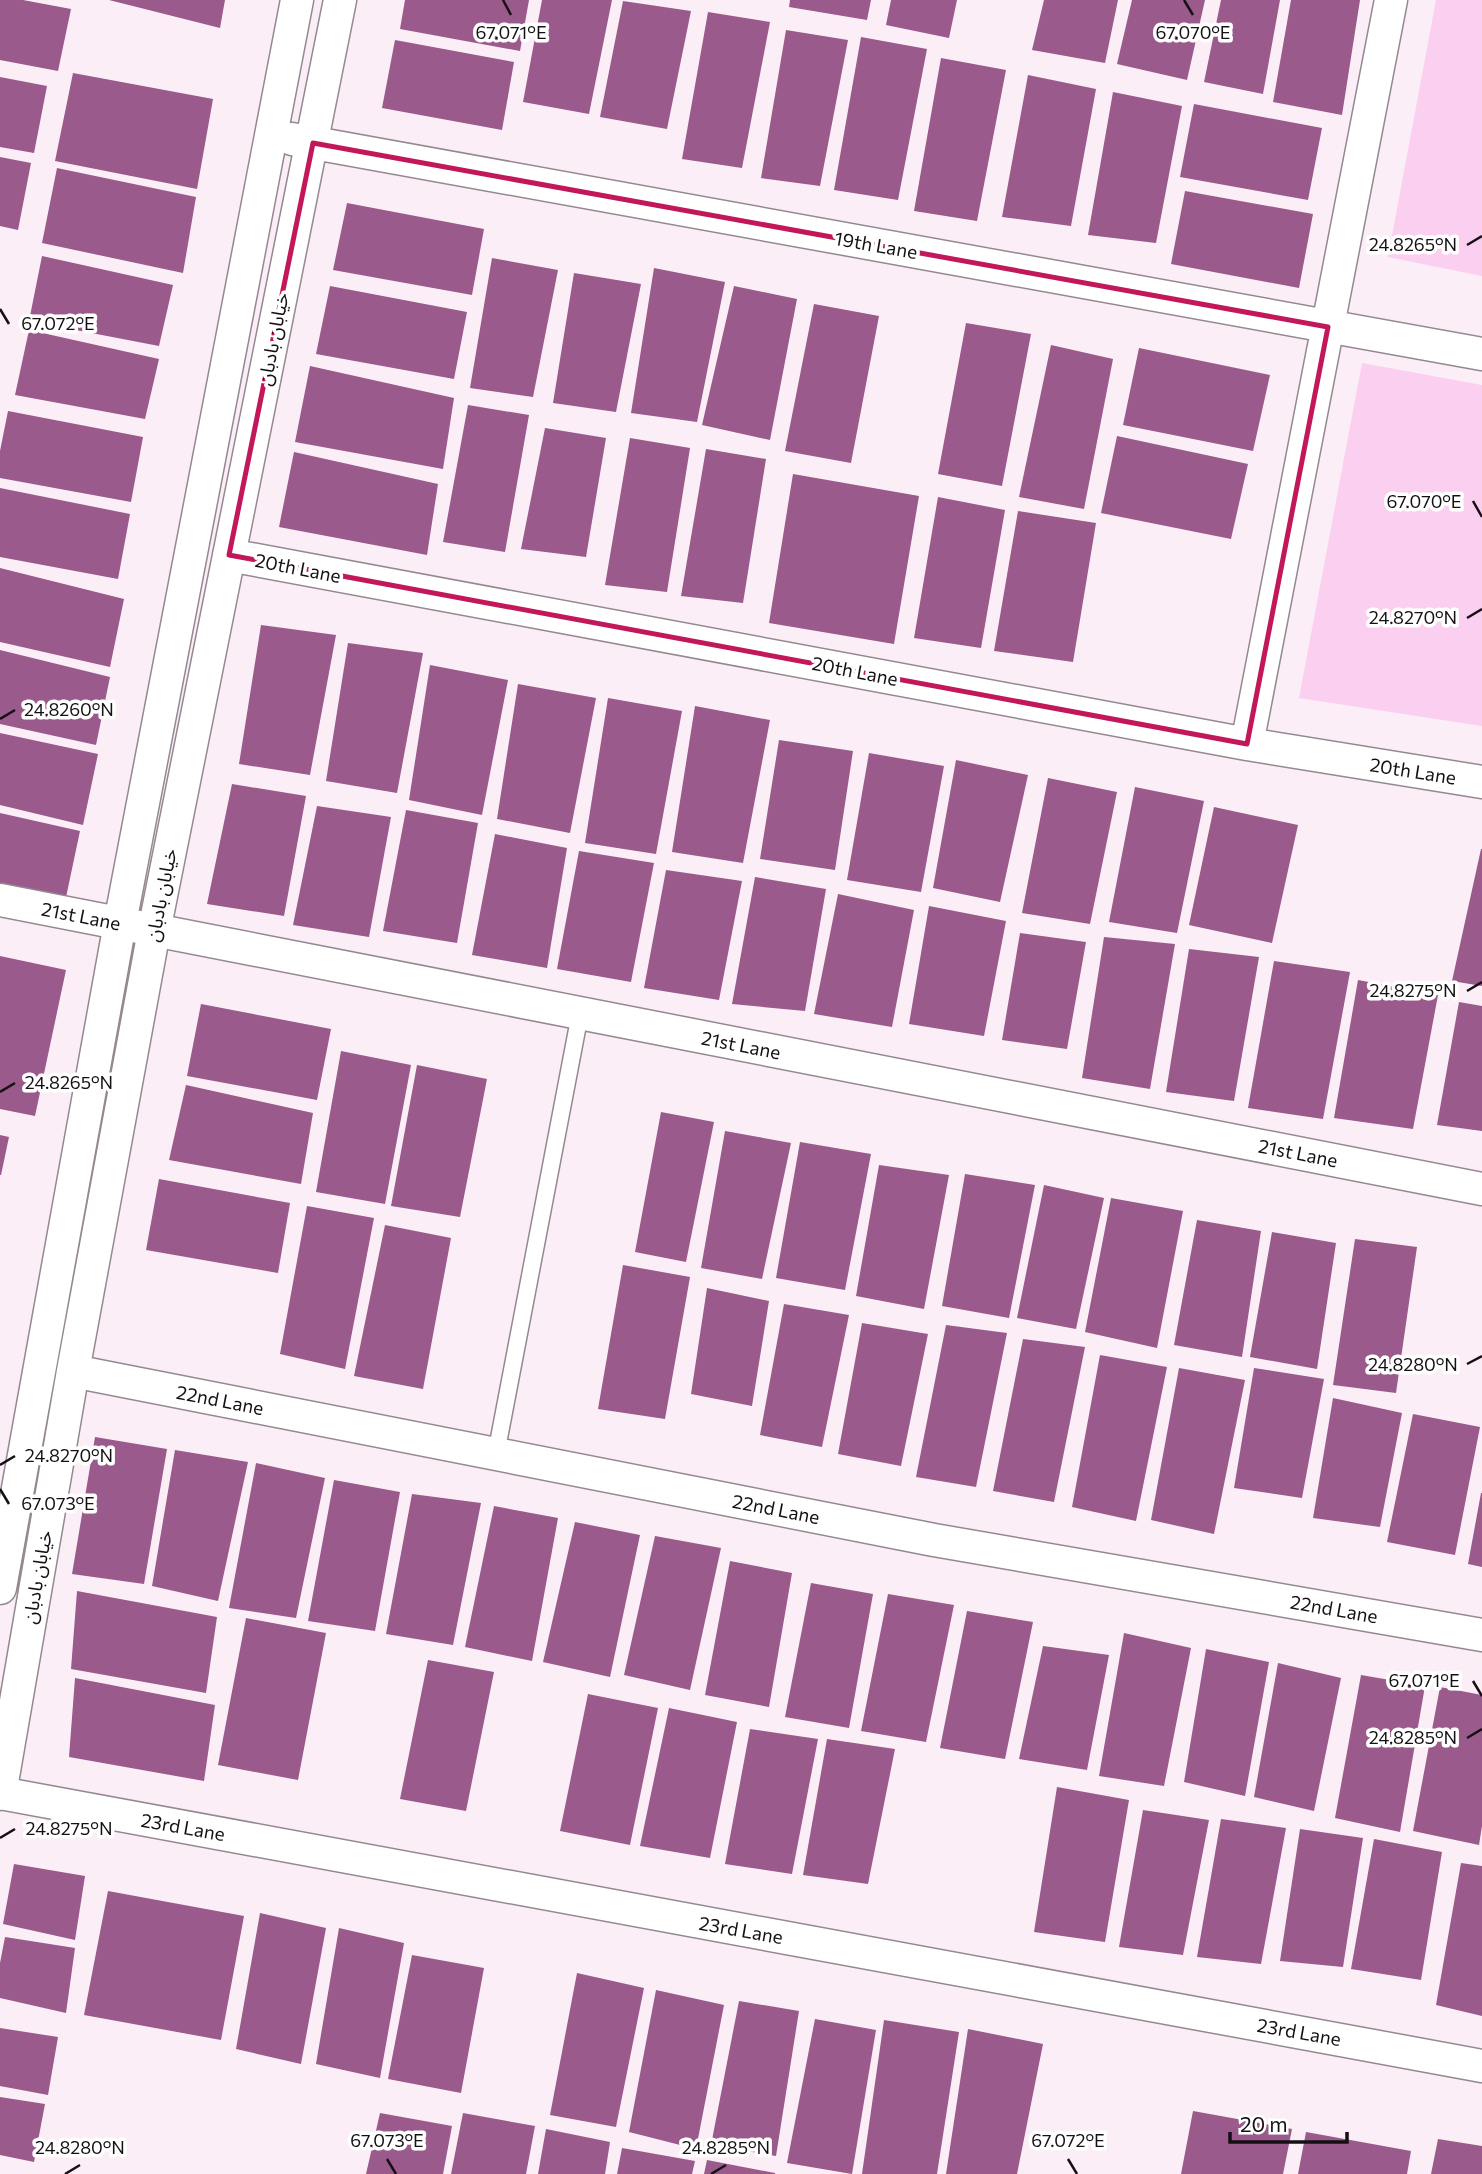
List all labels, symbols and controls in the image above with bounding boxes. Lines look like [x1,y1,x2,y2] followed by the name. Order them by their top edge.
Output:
[475,21,547,43] text: 67.071°E
[1155,21,1231,43] text: 67.070°E
[833,226,919,263] street label: 19th Lane
[1369,233,1457,255] text: 24.8265°N
[252,290,293,387] street label: خیابان بادبان
[21,312,95,334] text: 67.072°E
[1386,490,1462,512] text: 67.070°E
[253,548,343,587] street label: 20th Lane
[1369,606,1457,628] text: 24.8270°N
[810,651,900,690] street label: 20th Lane
[24,698,114,720] text: 24.8260°N
[1368,752,1458,789] street label: 20th Lane
[140,846,181,943] street label: خیابان بادبان
[39,897,123,934] street label: 21st Lane
[1370,979,1456,1001] text: 24.8275°N
[699,1026,783,1063] street label: 21st Lane
[25,1071,113,1093] text: 24.8265°N
[1256,1134,1340,1171] street label: 21st Lane
[1368,1353,1458,1375] text: 24.8280°N
[175,1380,266,1419] street label: 22nd Lane
[25,1444,113,1466] text: 24.8270°N
[731,1489,822,1528] street label: 22nd Lane
[21,1492,95,1514] text: 67.073°E
[17,1528,56,1625] street label: خیابان بادبان
[1289,1590,1380,1627] street label: 22nd Lane
[1388,1669,1460,1691] text: 67.071°E
[1369,1726,1457,1748] text: 24.8285°N
[139,1808,227,1845] street label: 23rd Lane
[26,1817,112,1839] text: 24.8275°N
[697,1911,785,1948] street label: 23rd Lane
[1255,2013,1343,2050] street label: 23rd Lane
[1230,2100,1347,2144] scale bar
[1240,2111,1288,2136] text: 20 m
[350,2129,424,2151] text: 67.073°E
[1031,2129,1105,2151] text: 67.072°E
[35,2136,125,2158] text: 24.8280°N
[682,2136,770,2158] text: 24.8285°N

